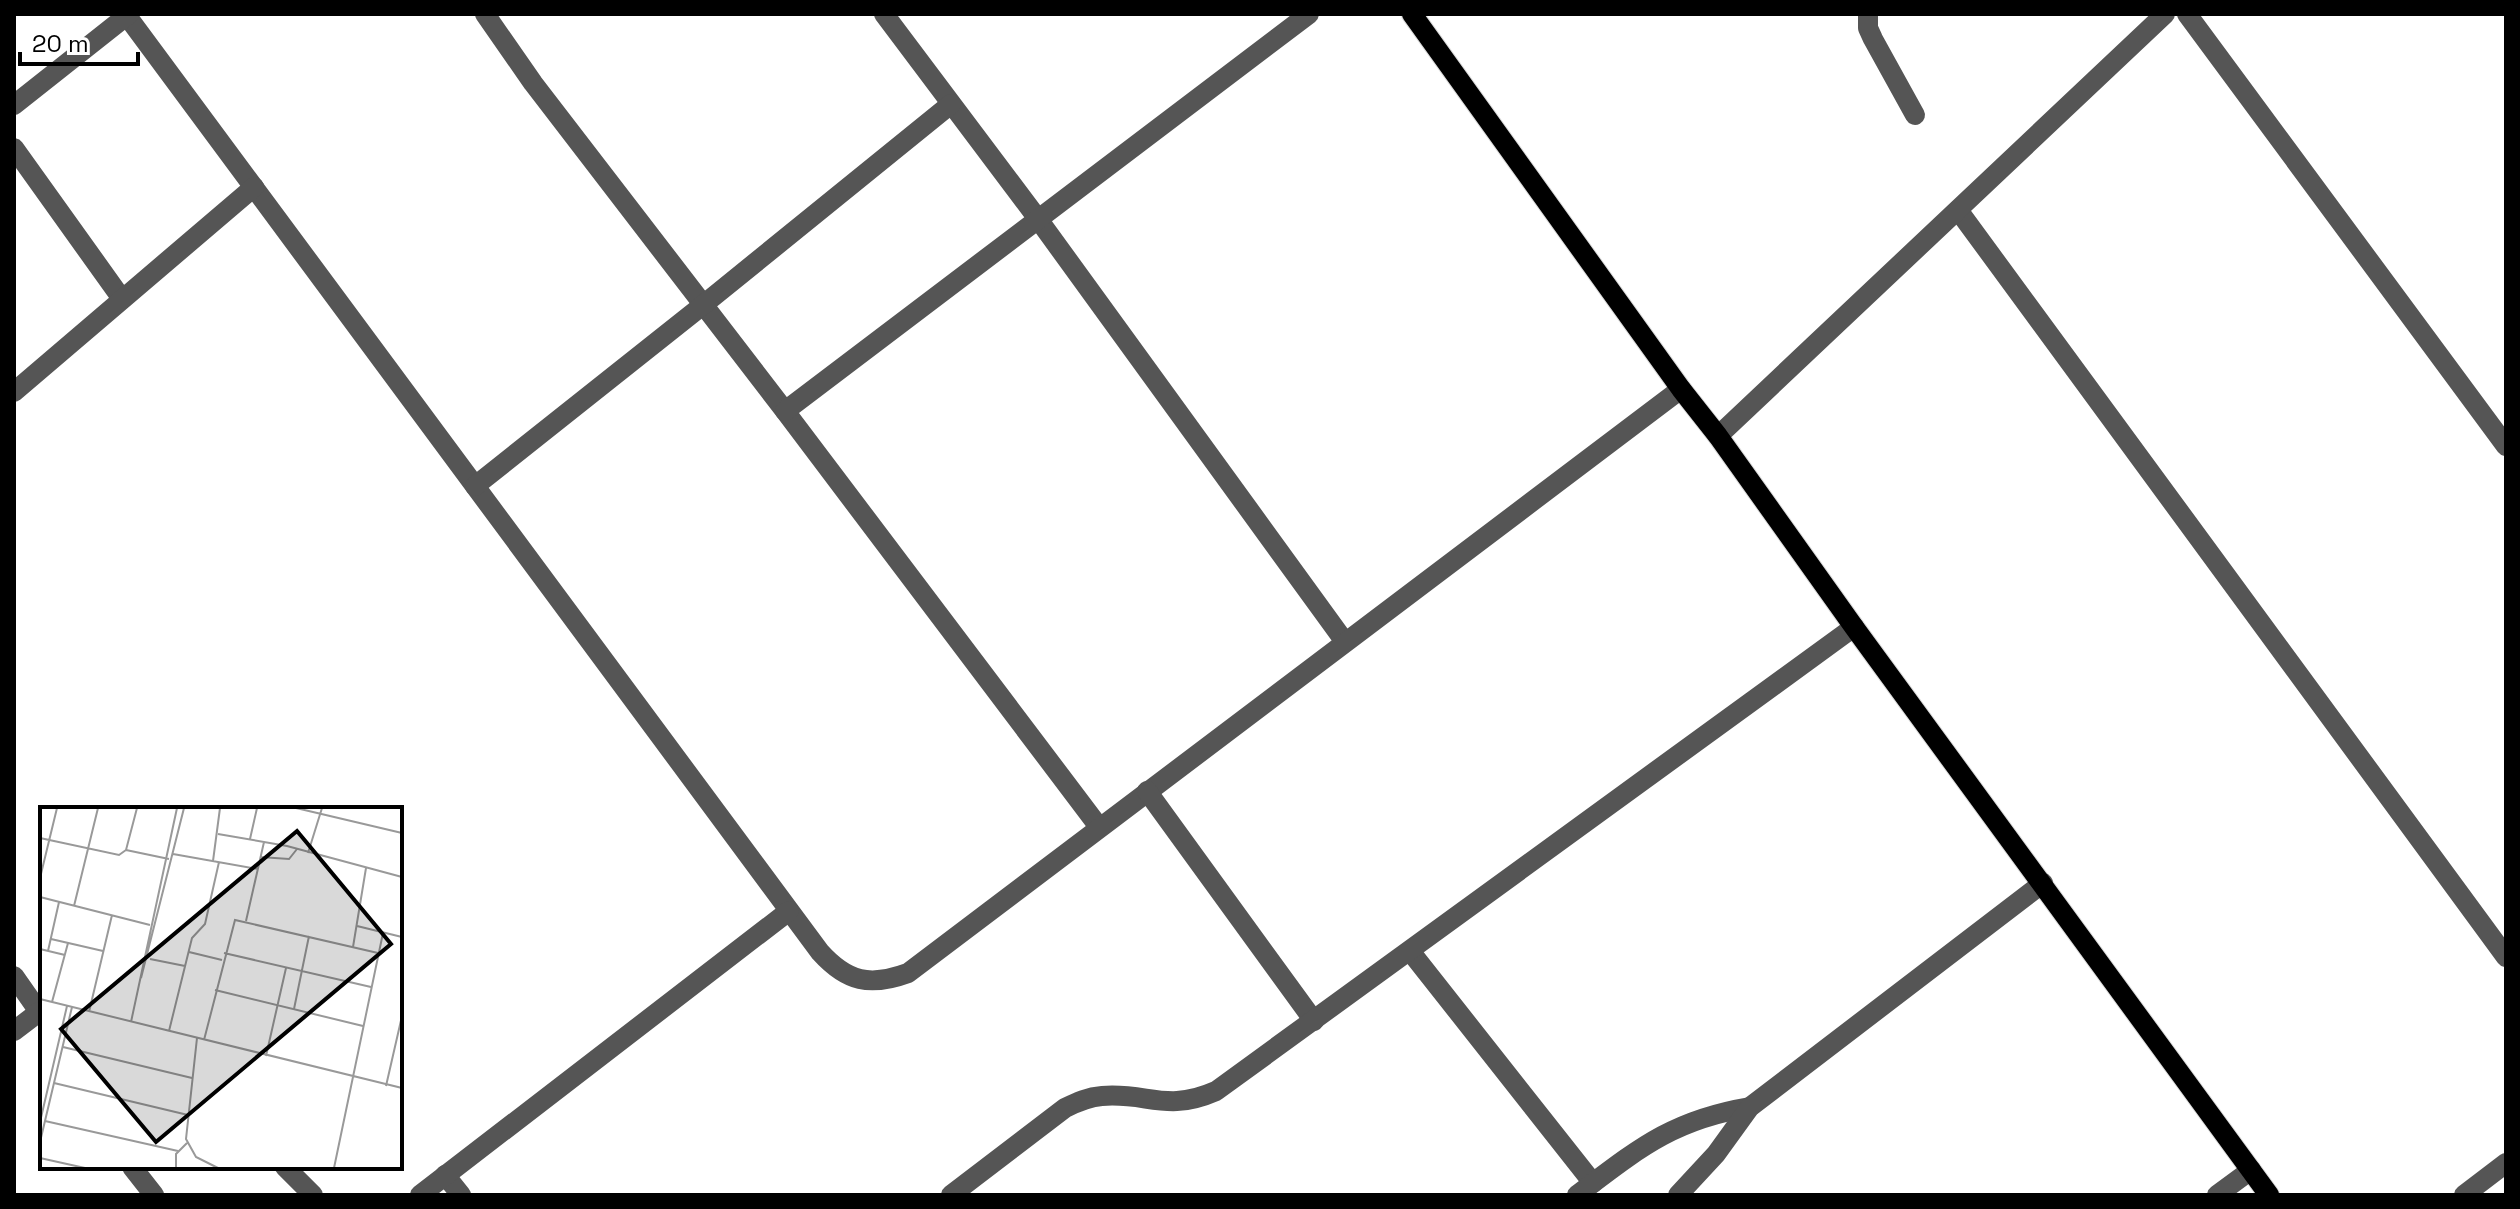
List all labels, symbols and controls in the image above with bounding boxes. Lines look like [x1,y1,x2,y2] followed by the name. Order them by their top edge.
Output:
[20,16,138,66] scale bar
[32,28,89,59] text: 20 m
[40,807,402,1169] inset map

